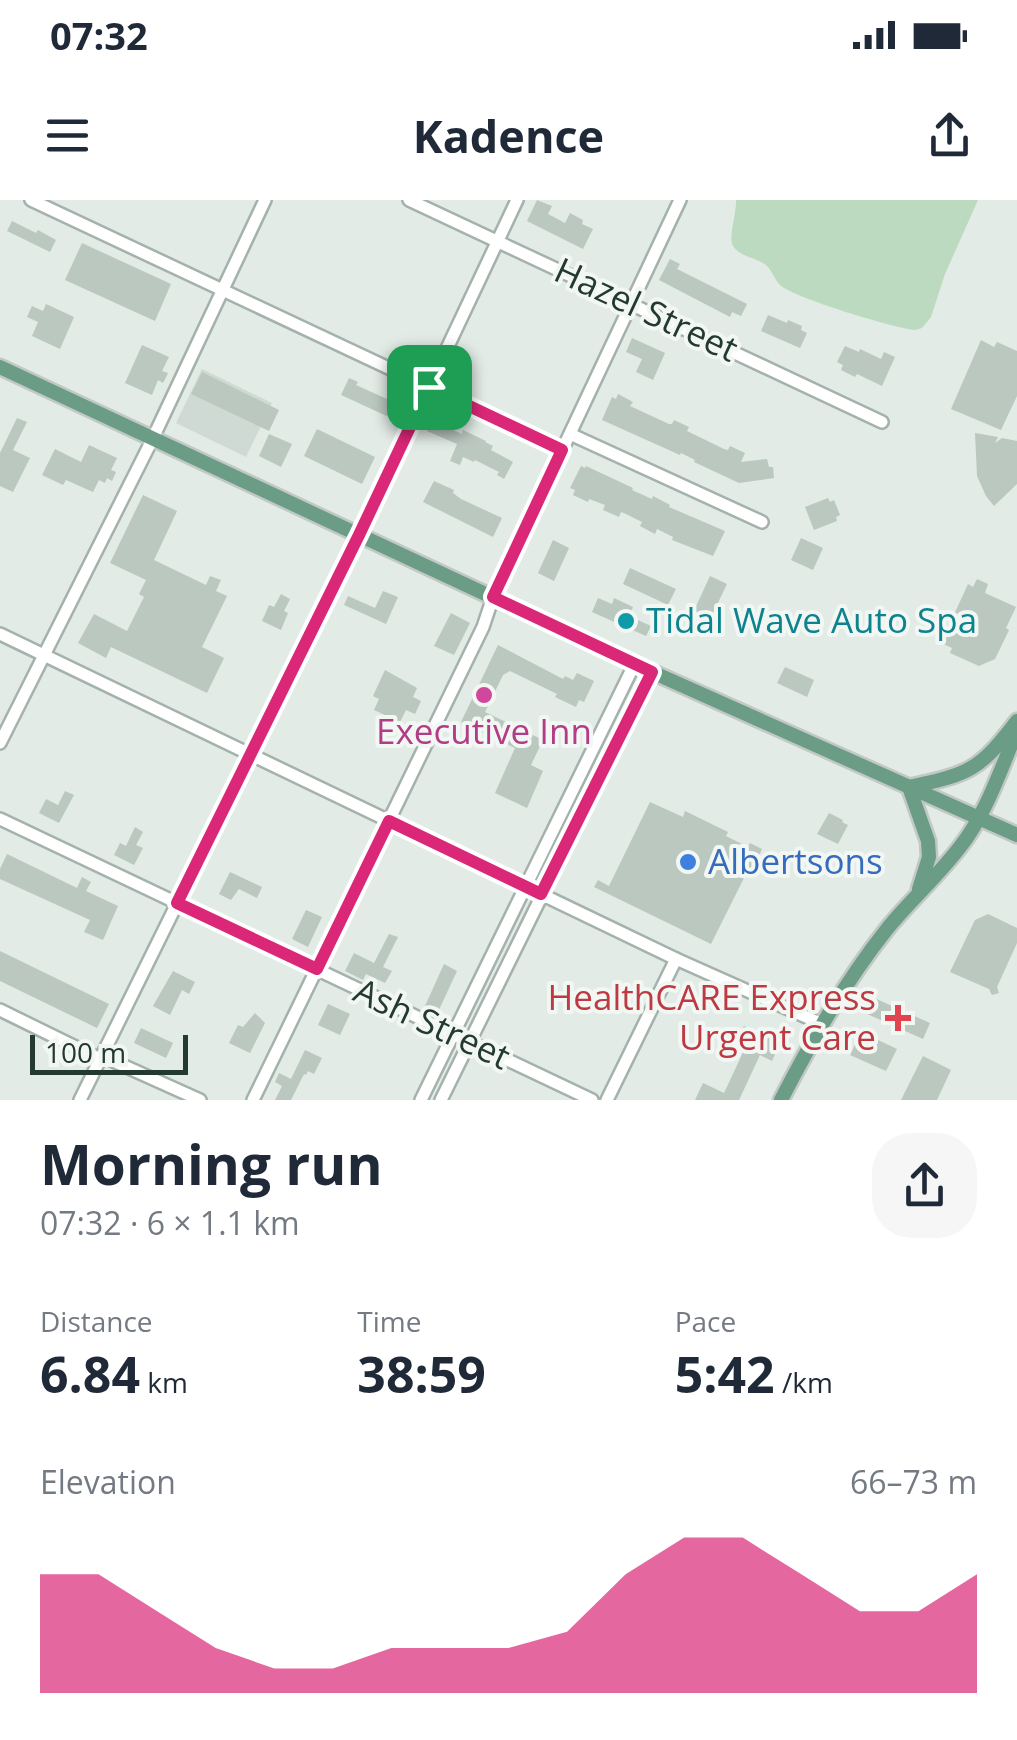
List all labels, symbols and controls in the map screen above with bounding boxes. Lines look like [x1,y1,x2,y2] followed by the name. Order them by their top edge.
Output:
[50,9,148,61] text: 07:32
[413,105,604,166] text: Kadence
[40,108,95,163] icon: menu
[922,108,977,163] icon: share
[547,246,746,372] street label: Hazel Street
[387,345,472,430] pin
[402,360,457,415] icon: arrive
[646,596,977,643] place label: Tidal Wave Auto Spa
[615,610,637,632] marker: Tidal Wave Auto Spa
[473,684,495,706] marker: Executive Inn
[376,707,592,754] place label: Executive Inn
[708,837,883,884] place label: Albertsons
[677,851,699,873] marker: Albertsons
[347,966,518,1079] street label: Ash Street
[547,973,876,1060] place label: HealthCARE Express Urgent Care
[885,1005,911,1031] marker: HealthCARE Express Urgent Care
[30,1030,188,1074] scale bar
[45,1033,126,1071] text: 100 m
[40,1126,383,1201] text: Morning run
[872,1133,977,1238] button: share
[40,1201,300,1244] text: 07:32 · 6 × 1.1 km
[40,1302,153,1340] text: Distance
[357,1302,421,1340] text: Time
[675,1302,736,1340] text: Pace
[40,1340,140,1408] text: 6.84
[357,1340,486,1408] text: 38:59
[675,1340,775,1408] text: 5:42
[140,1363,188,1401] text: km
[775,1363,833,1401] text: /km
[40,1460,176,1503] text: Elevation
[850,1460,977,1503] text: 66–73 m

